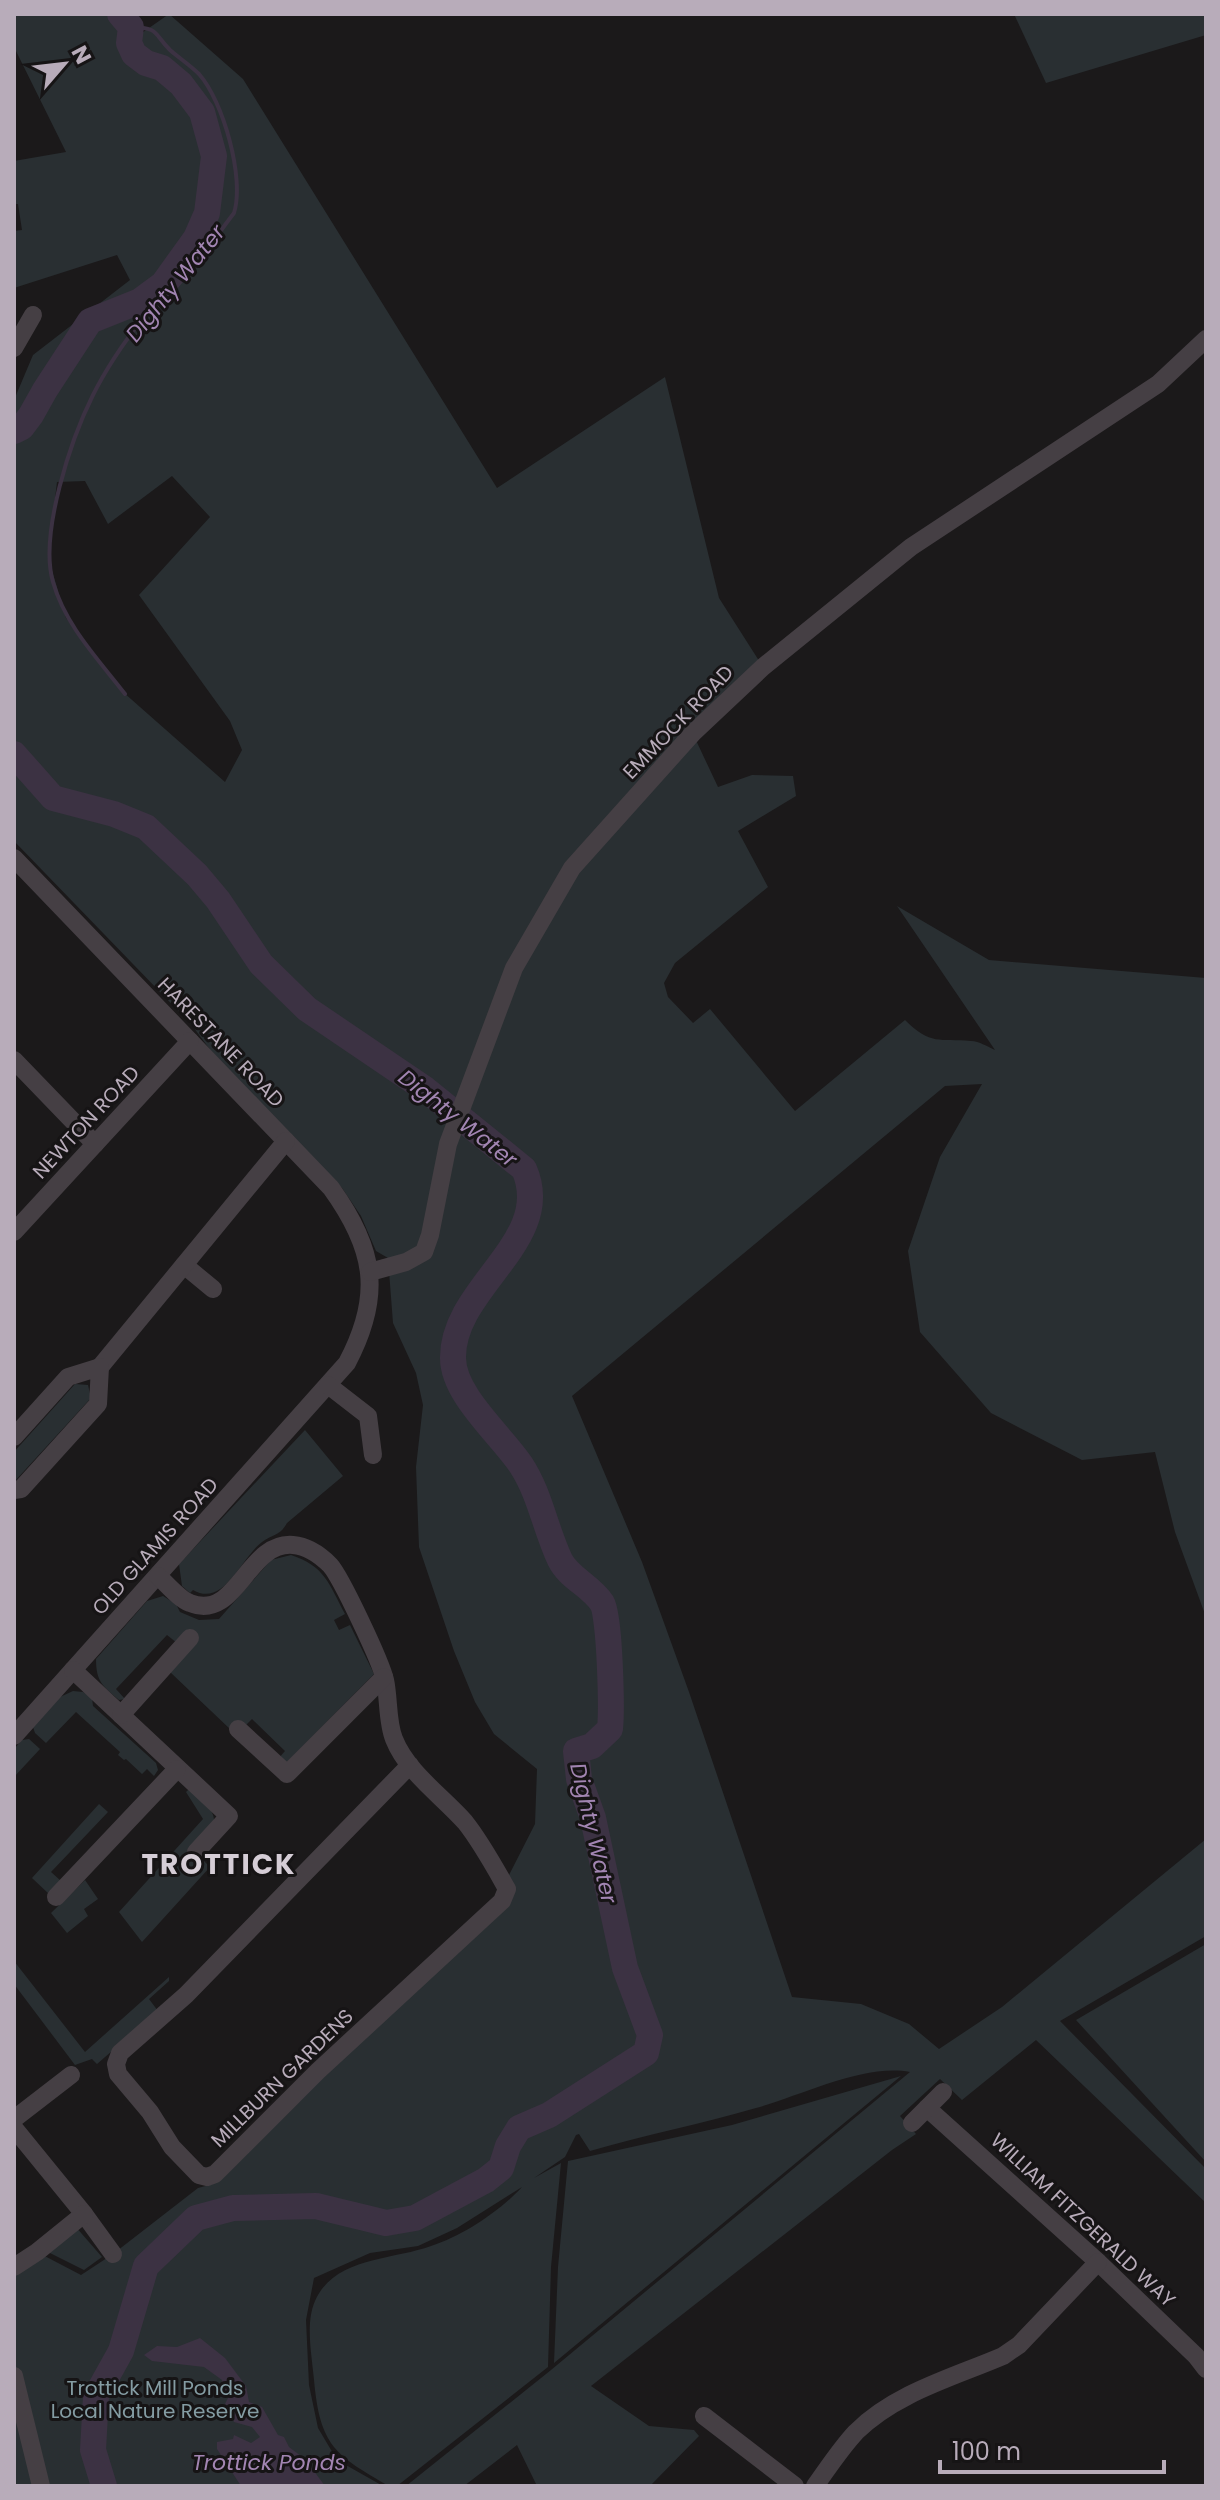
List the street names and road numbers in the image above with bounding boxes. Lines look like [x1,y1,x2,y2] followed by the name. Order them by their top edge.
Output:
[616,659,740,785] street label: EMMOCK ROAD
[152,971,290,1113] street label: HARESTANE ROAD
[26,1059,146,1185] street label: NEWTON ROAD
[86,1471,224,1621] street label: OLD GLAMIS ROAD
[205,2003,359,2153] street label: MILLBURN GARDENS
[984,2127,1182,2314] street label: WILLIAM FITZGERALD WAY

